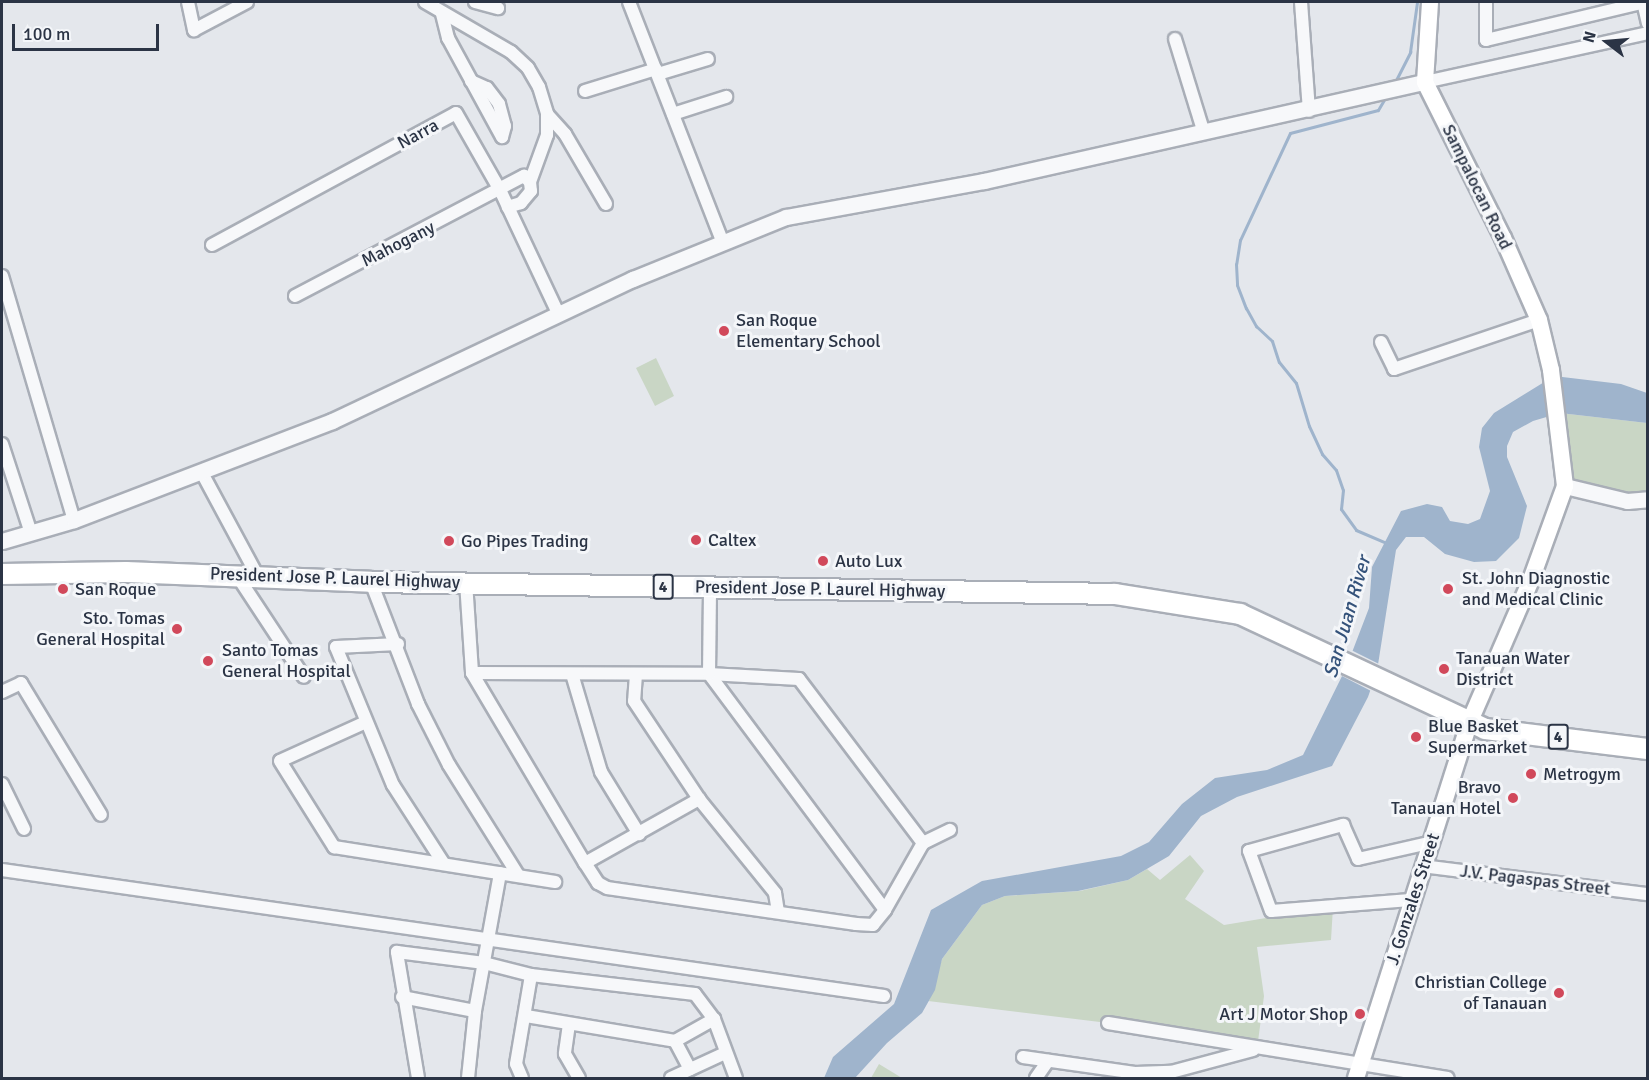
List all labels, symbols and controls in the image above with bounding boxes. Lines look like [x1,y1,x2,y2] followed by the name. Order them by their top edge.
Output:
[15,12,162,50] scale bar
[1577,12,1637,72] north arrow
[23,23,70,45] text: 100 m
[1579,29,1601,45] text: N
[394,114,442,154] street label: Narra
[1437,121,1517,253] street label: Sampalocan Road
[358,216,438,272] street label: Mahogany
[736,310,881,352] place label: San Roque Elementary School
[717,324,731,338] marker: San Roque Elementary School
[708,529,756,551] place label: Caltex
[461,530,589,552] place label: Go Pipes Trading
[689,533,703,547] marker: Caltex
[442,534,456,548] marker: Go Pipes Trading
[835,550,902,572] place label: Auto Lux
[1318,553,1376,681] water label: San Juan River
[816,554,830,568] marker: Auto Lux
[210,563,460,593] street label: President Jose P. Laurel Highway
[1462,568,1610,610] place label: St. John Diagnostic and Medical Clinic
[652,574,674,600] road number: 4
[695,576,945,602] street label: President Jose P. Laurel Highway
[75,578,156,600] place label: San Roque
[1439,580,1457,598] marker: St. John Diagnostic and Medical Clinic
[56,582,70,596] marker: San Roque
[36,608,165,650] place label: Sto. Tomas General Hospital
[170,622,184,636] marker: Sto. Tomas General Hospital
[222,640,351,682] place label: Santo Tomas General Hospital
[1456,648,1570,690] place label: Tanauan Water District
[199,652,217,670] marker: Santo Tomas General Hospital
[1437,662,1451,676] marker: Tanauan Water District
[1428,716,1527,758] place label: Blue Basket Supermarket
[1548,724,1568,750] road number: 4
[1409,730,1423,744] marker: Blue Basket Supermarket
[1543,763,1621,785] place label: Metrogym
[1524,767,1538,781] marker: Metrogym
[1391,777,1501,820] place label: Bravo Tanauan Hotel
[1506,791,1520,805] marker: Bravo Tanauan Hotel
[1382,830,1444,968] street label: J. Gonzales Street
[1459,860,1611,900] street label: J.V. Pagaspas Street
[1415,972,1547,1014] place label: Christian College of Tanauan
[1552,986,1566,1000] marker: Christian College of Tanauan
[1219,1003,1348,1025] place label: Art J Motor Shop
[1353,1007,1367,1021] marker: Art J Motor Shop

